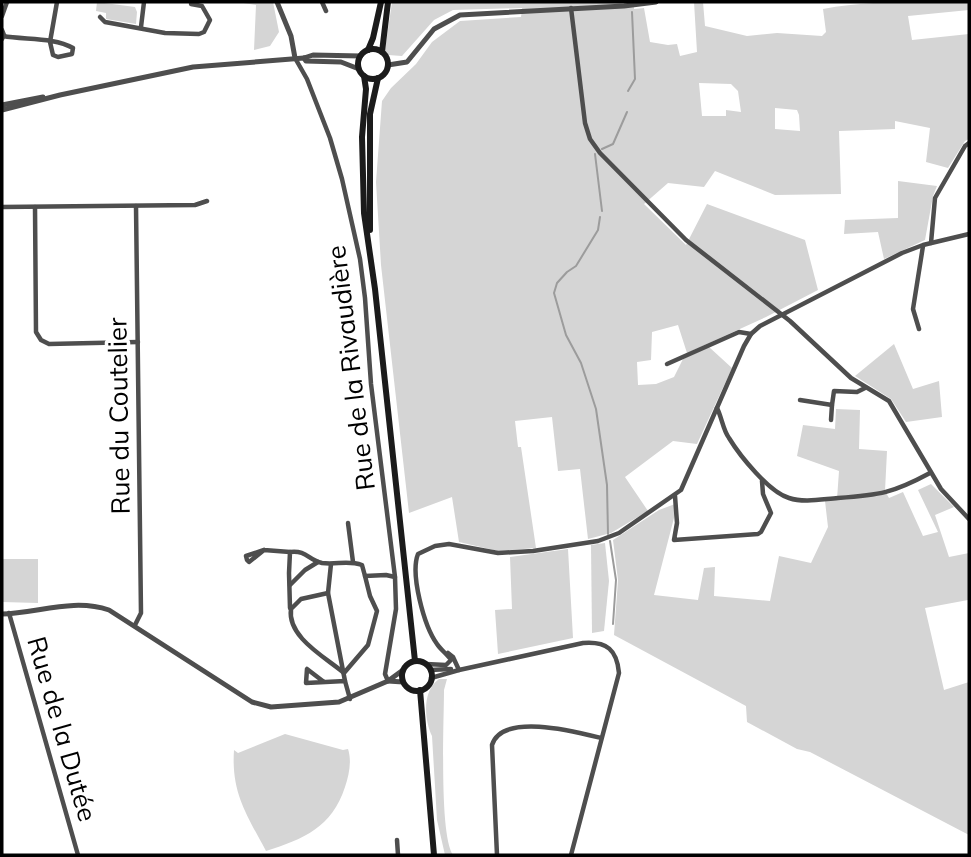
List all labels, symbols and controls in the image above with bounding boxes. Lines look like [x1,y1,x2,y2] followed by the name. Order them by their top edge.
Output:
[319,244,382,493] street label: Rue de la Rivaudière
[100,317,137,515] street label: Rue du Coutelier
[20,633,105,825] street label: Rue de la Dutée

